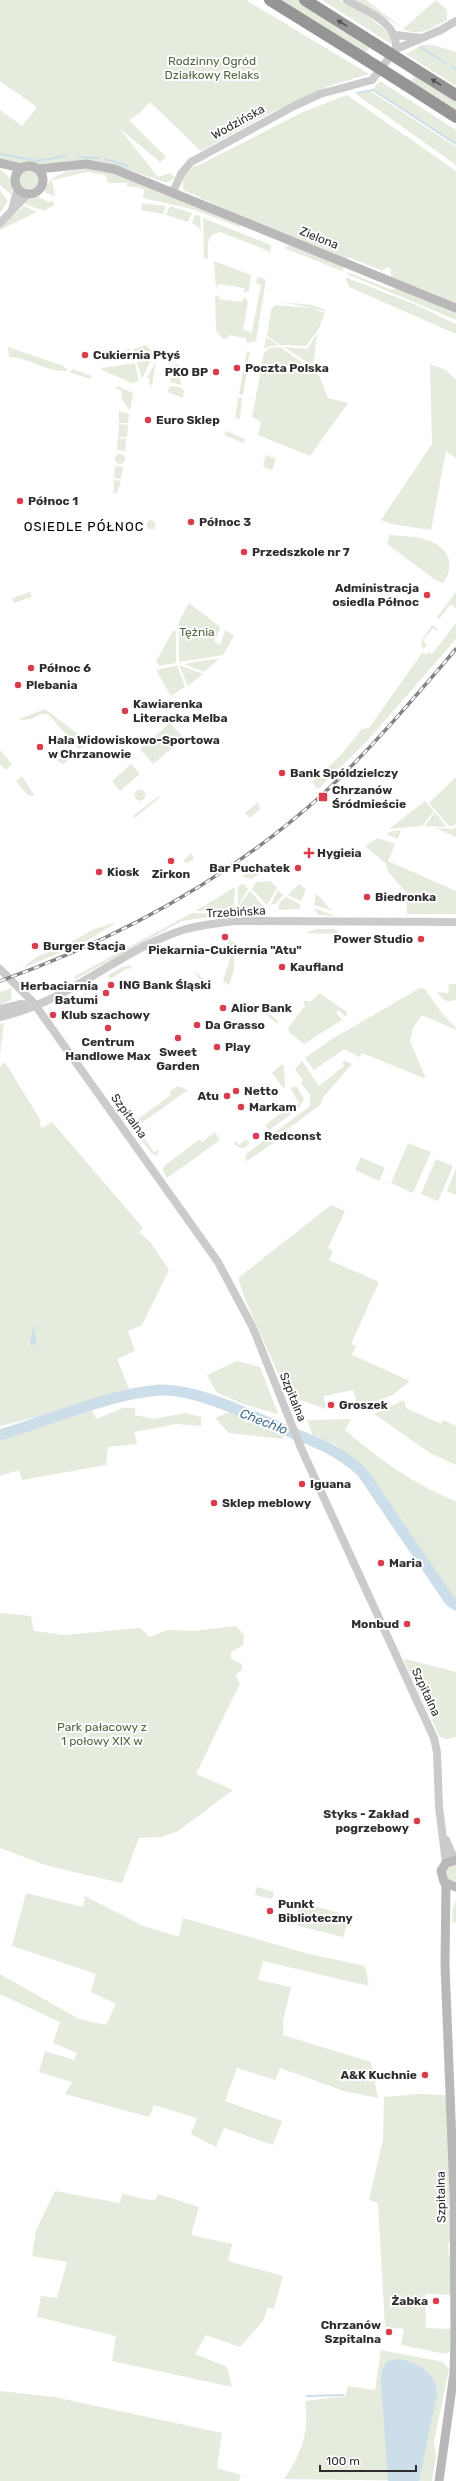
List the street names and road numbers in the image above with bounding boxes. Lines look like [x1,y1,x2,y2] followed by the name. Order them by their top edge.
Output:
[209,102,267,142] street label: Wodzińska
[298,224,340,252] street label: Zielona
[206,903,266,921] street label: Trzebińska
[108,1091,150,1141] street label: Szpitalna
[277,1370,309,1424] street label: Szpitalna
[409,1666,443,1718] street label: Szpitalna
[434,2171,448,2223] street label: Szpitalna

